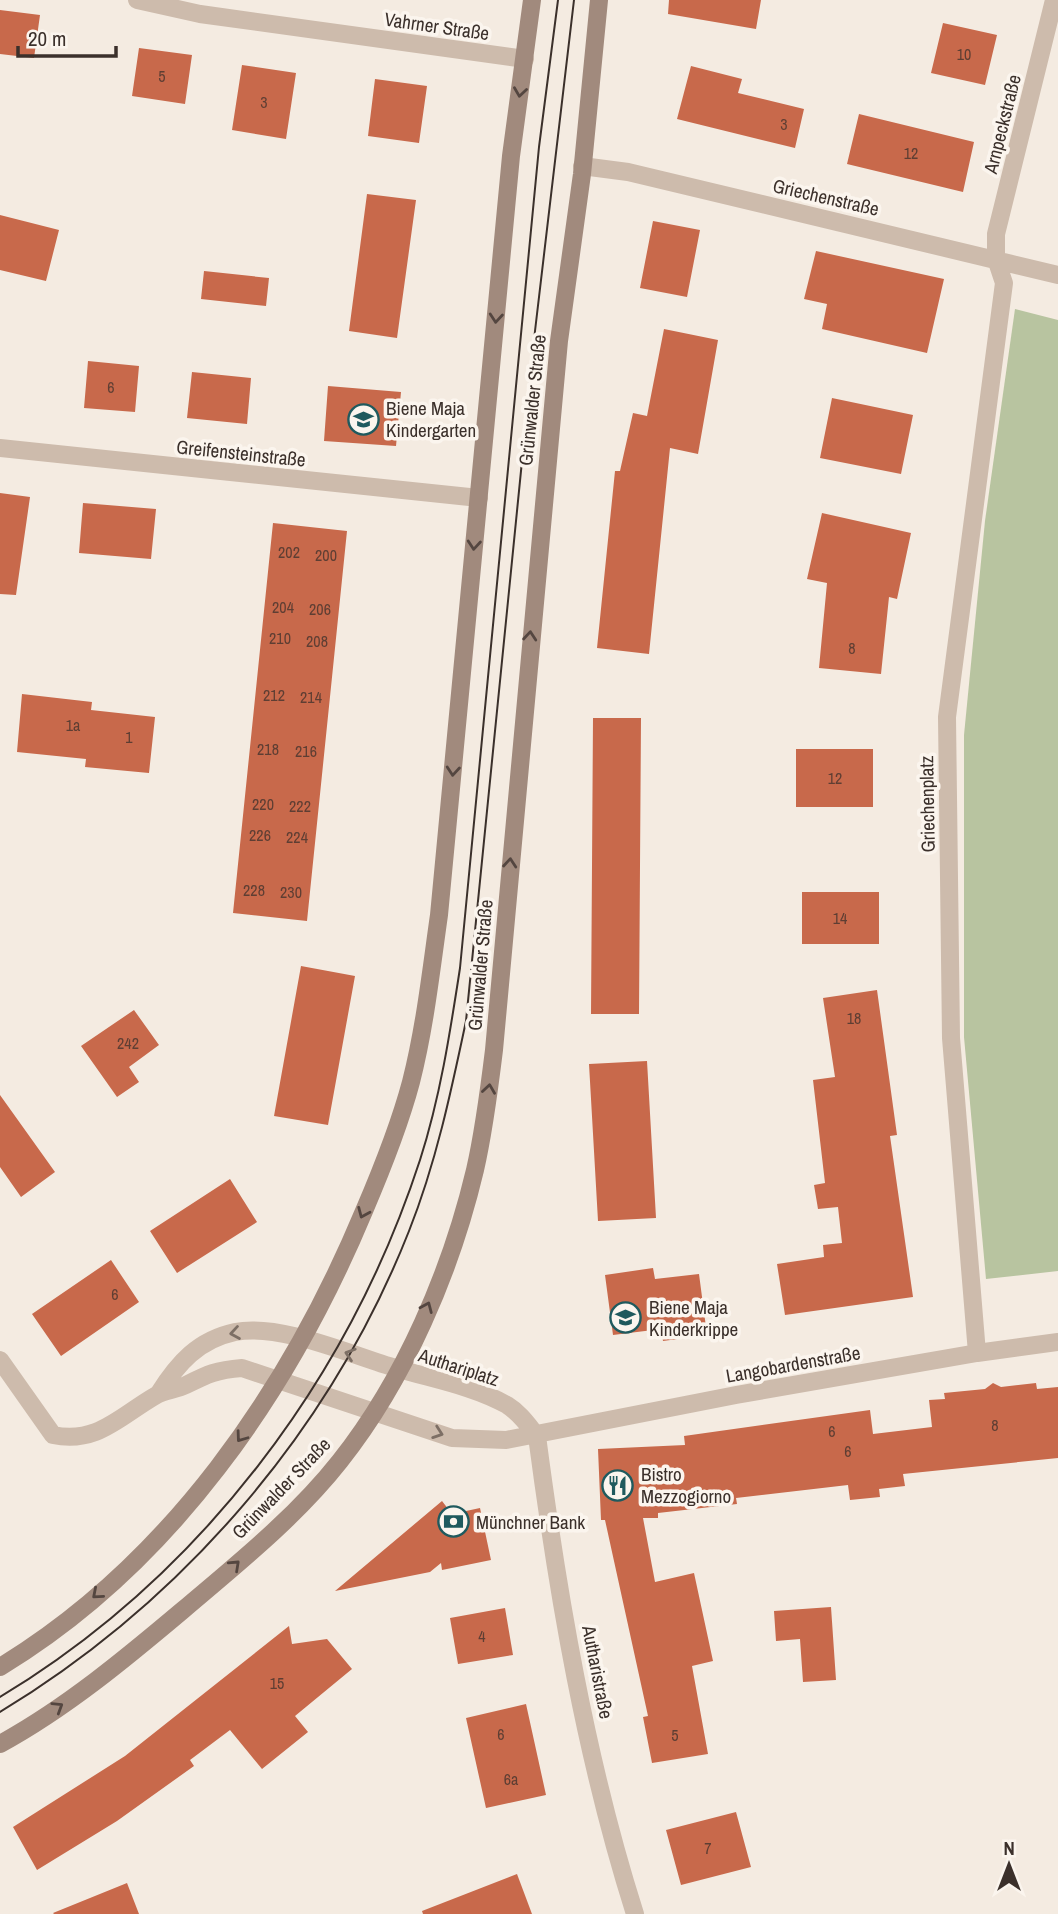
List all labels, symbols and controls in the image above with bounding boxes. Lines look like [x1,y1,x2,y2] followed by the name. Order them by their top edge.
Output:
[383,6,491,46] street label: Vahrner Straße
[18,14,116,58] scale bar
[28,24,66,53] text: 20 m
[957,43,971,65] house number: 10
[158,65,166,87] house number: 5
[977,72,1027,177] street label: Arnpeckstraße
[513,86,528,98] one-way arrow
[260,91,268,113] house number: 3
[780,113,788,135] house number: 3
[904,142,918,164] house number: 12
[770,172,882,222] street label: Griechenstraße
[489,313,504,324] one-way arrow
[512,333,552,467] street label: Grünwalder Straße
[107,376,115,398] house number: 6
[386,395,476,443] place label: Biene Maja Kindergarten
[346,402,380,436] school or university icon: Biene Maja Kindergarten
[175,433,307,473] street label: Greifensteinstraße
[467,539,482,550] one-way arrow
[278,541,300,563] house number: 202
[315,544,337,566] house number: 200
[272,596,294,618] house number: 204
[309,598,331,620] house number: 206
[269,627,291,649] house number: 210
[306,630,328,652] house number: 208
[523,630,538,642] one-way arrow
[848,637,856,659] house number: 8
[263,684,285,706] house number: 212
[300,686,322,708] house number: 214
[66,714,81,736] house number: 1a
[125,726,133,748] house number: 1
[257,738,279,760] house number: 218
[295,740,317,762] house number: 216
[913,755,941,853] street label: Griechenplatz
[446,766,461,777] one-way arrow
[828,767,842,789] house number: 12
[252,793,274,815] house number: 220
[289,795,311,817] house number: 222
[249,824,271,846] house number: 226
[286,826,308,848] house number: 224
[502,857,517,868] one-way arrow
[243,879,265,901] house number: 228
[280,881,302,903] house number: 230
[461,898,499,1032] street label: Grünwalder Straße
[833,907,847,929] house number: 14
[847,1007,861,1029] house number: 18
[117,1032,139,1054] house number: 242
[481,1083,496,1095] one-way arrow
[358,1207,372,1219] one-way arrow
[111,1283,119,1305] house number: 6
[649,1294,738,1342] place label: Biene Maja Kinderkrippe
[609,1301,643,1335] school or university icon: Biene Maja Kinderkrippe
[419,1302,433,1315] one-way arrow
[229,1325,241,1340] one-way arrow
[724,1339,862,1389] street label: Langobardenstraße
[414,1341,503,1392] street label: Authariplatz
[344,1348,356,1363] one-way arrow
[991,1414,999,1436] house number: 8
[828,1420,836,1442] house number: 6
[431,1425,443,1440] one-way arrow
[237,1429,249,1442] one-way arrow
[226,1432,336,1544] street label: Grünwalder Straße
[844,1440,852,1462] house number: 6
[641,1461,731,1509] place label: Bistro Mezzogiorno
[601,1468,635,1502] restaurant icon: Bistro Mezzogiorno
[436,1505,470,1539] bank icon: Münchner Bank
[476,1509,585,1535] place label: Münchner Bank
[227,1561,240,1573] one-way arrow
[92,1586,105,1598] one-way arrow
[576,1622,620,1721] street label: Autharistraße
[478,1625,486,1647] house number: 4
[270,1672,284,1694] house number: 15
[50,1703,63,1716] one-way arrow
[497,1723,505,1745] house number: 6
[671,1724,679,1746] house number: 5
[504,1768,519,1790] house number: 6a
[974,1830,1044,1900] north arrow
[1003,1835,1015,1861] text: N
[704,1837,712,1859] house number: 7

